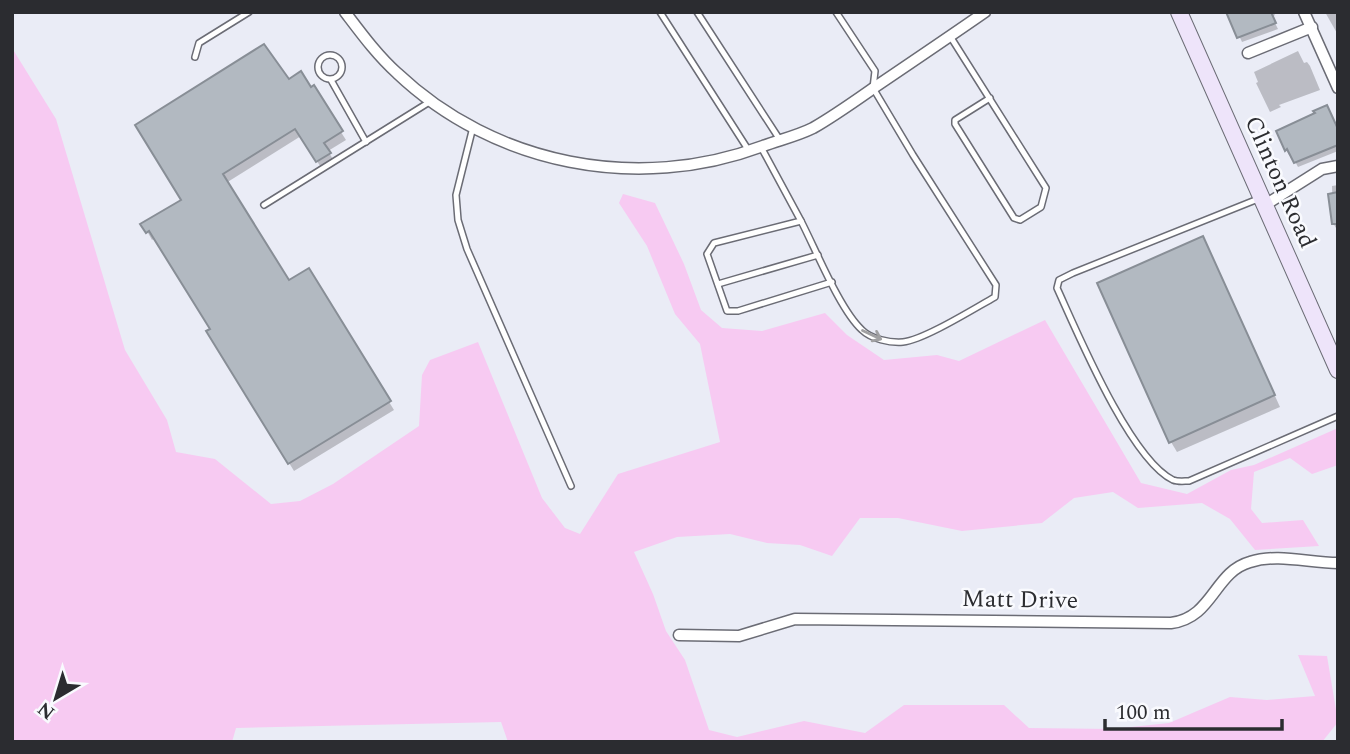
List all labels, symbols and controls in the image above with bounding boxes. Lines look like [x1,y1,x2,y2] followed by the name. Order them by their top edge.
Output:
[1235,110,1325,254] street label: Clinton Road
[862,329,883,342] one-way arrow
[961,581,1079,619] street label: Matt Drive
[21,663,91,733] north arrow
[1105,688,1282,732] scale bar
[31,694,61,726] text: N
[1116,697,1171,729] text: 100 m

